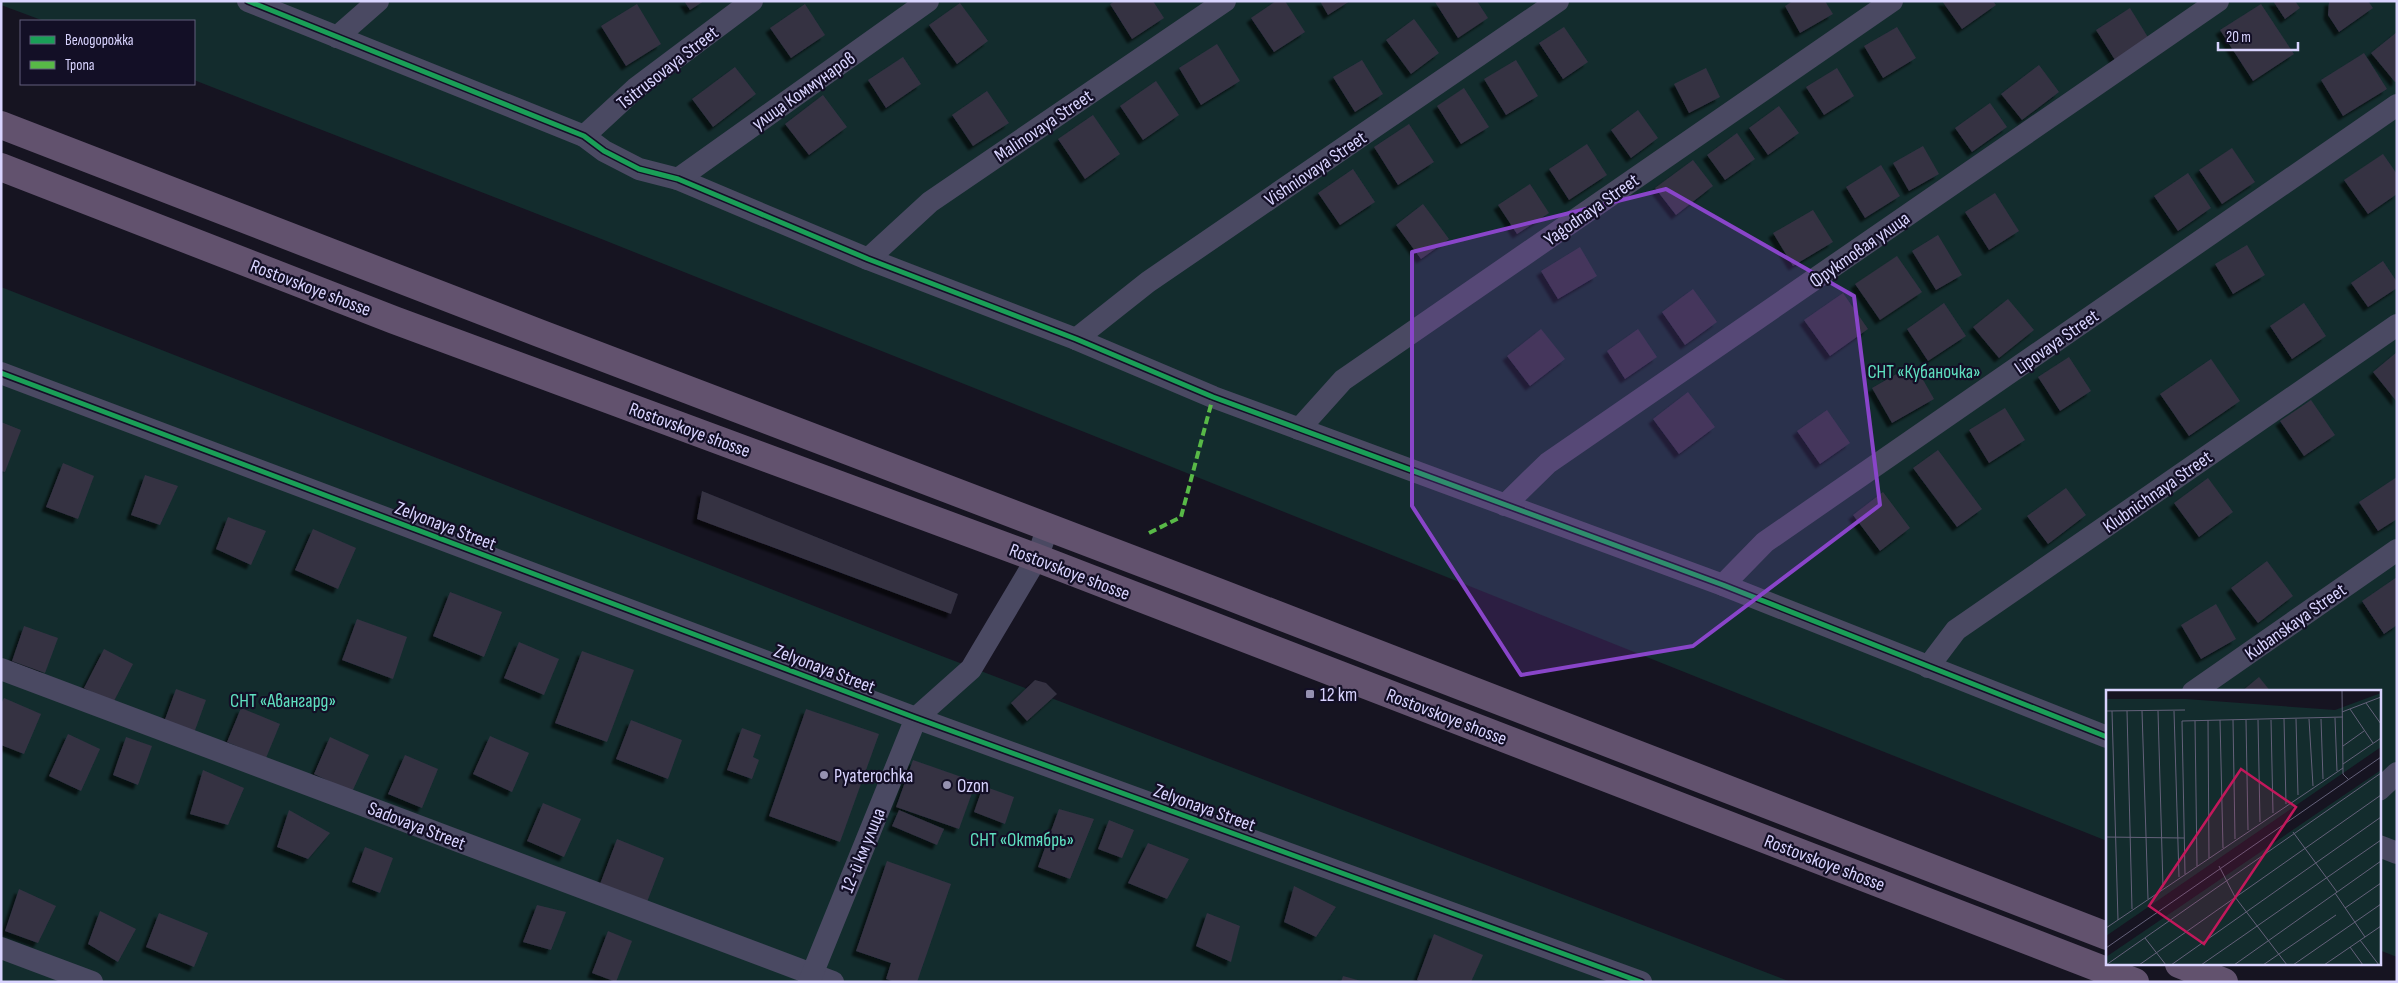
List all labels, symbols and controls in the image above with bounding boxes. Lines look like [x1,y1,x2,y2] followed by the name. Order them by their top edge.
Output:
[20,20,195,85] legend
[2218,20,2298,52] scale bar
[613,21,723,115] street label: Tsitrusovaya Street
[2226,28,2251,47] text: 20 m
[65,31,134,50] text: Велодорожка
[748,47,860,135] street label: улица Коммунаров
[65,56,95,75] text: Тропа
[990,85,1098,168] street label: Malinovaya Street
[1260,127,1371,212] street label: Vishniovaya Street
[1540,169,1644,251] street label: Yagodnaya Street
[1805,207,1914,293] street label: Фруктовая улица
[247,255,374,322] street label: Rostovskoye shosse
[2010,305,2104,380] street label: Lipovaya Street
[1867,361,1981,384] park label: СНТ «Кубаночка»
[626,398,753,463] street label: Rostovskoye shosse
[2099,446,2217,538] street label: Klubnichnaya Street
[392,497,499,556] street label: Zelyonaya Street
[1006,539,1133,606] street label: Rostovskoye shosse
[2241,579,2351,666] street label: Kubanskaya Street
[771,640,878,699] street label: Zelyonaya Street
[1320,684,1357,707] place label: 12 km
[1383,684,1510,751] street label: Rostovskoye shosse
[1304,688,1316,700] marker: 12 km
[230,690,336,713] park label: СНТ «Авангард»
[2106,690,2380,966] inset map
[834,765,913,788] place label: Pyaterochka
[818,769,830,781] marker: Pyaterochka
[957,775,989,798] place label: Ozon
[941,779,953,791] marker: Ozon
[1151,779,1259,838] street label: Zelyonaya Street
[364,797,469,856] street label: Sadovaya Street
[836,805,891,896] street label: 12-й км улица
[970,829,1074,852] park label: СНТ «Октябрь»
[1761,830,1888,897] street label: Rostovskoye shosse

